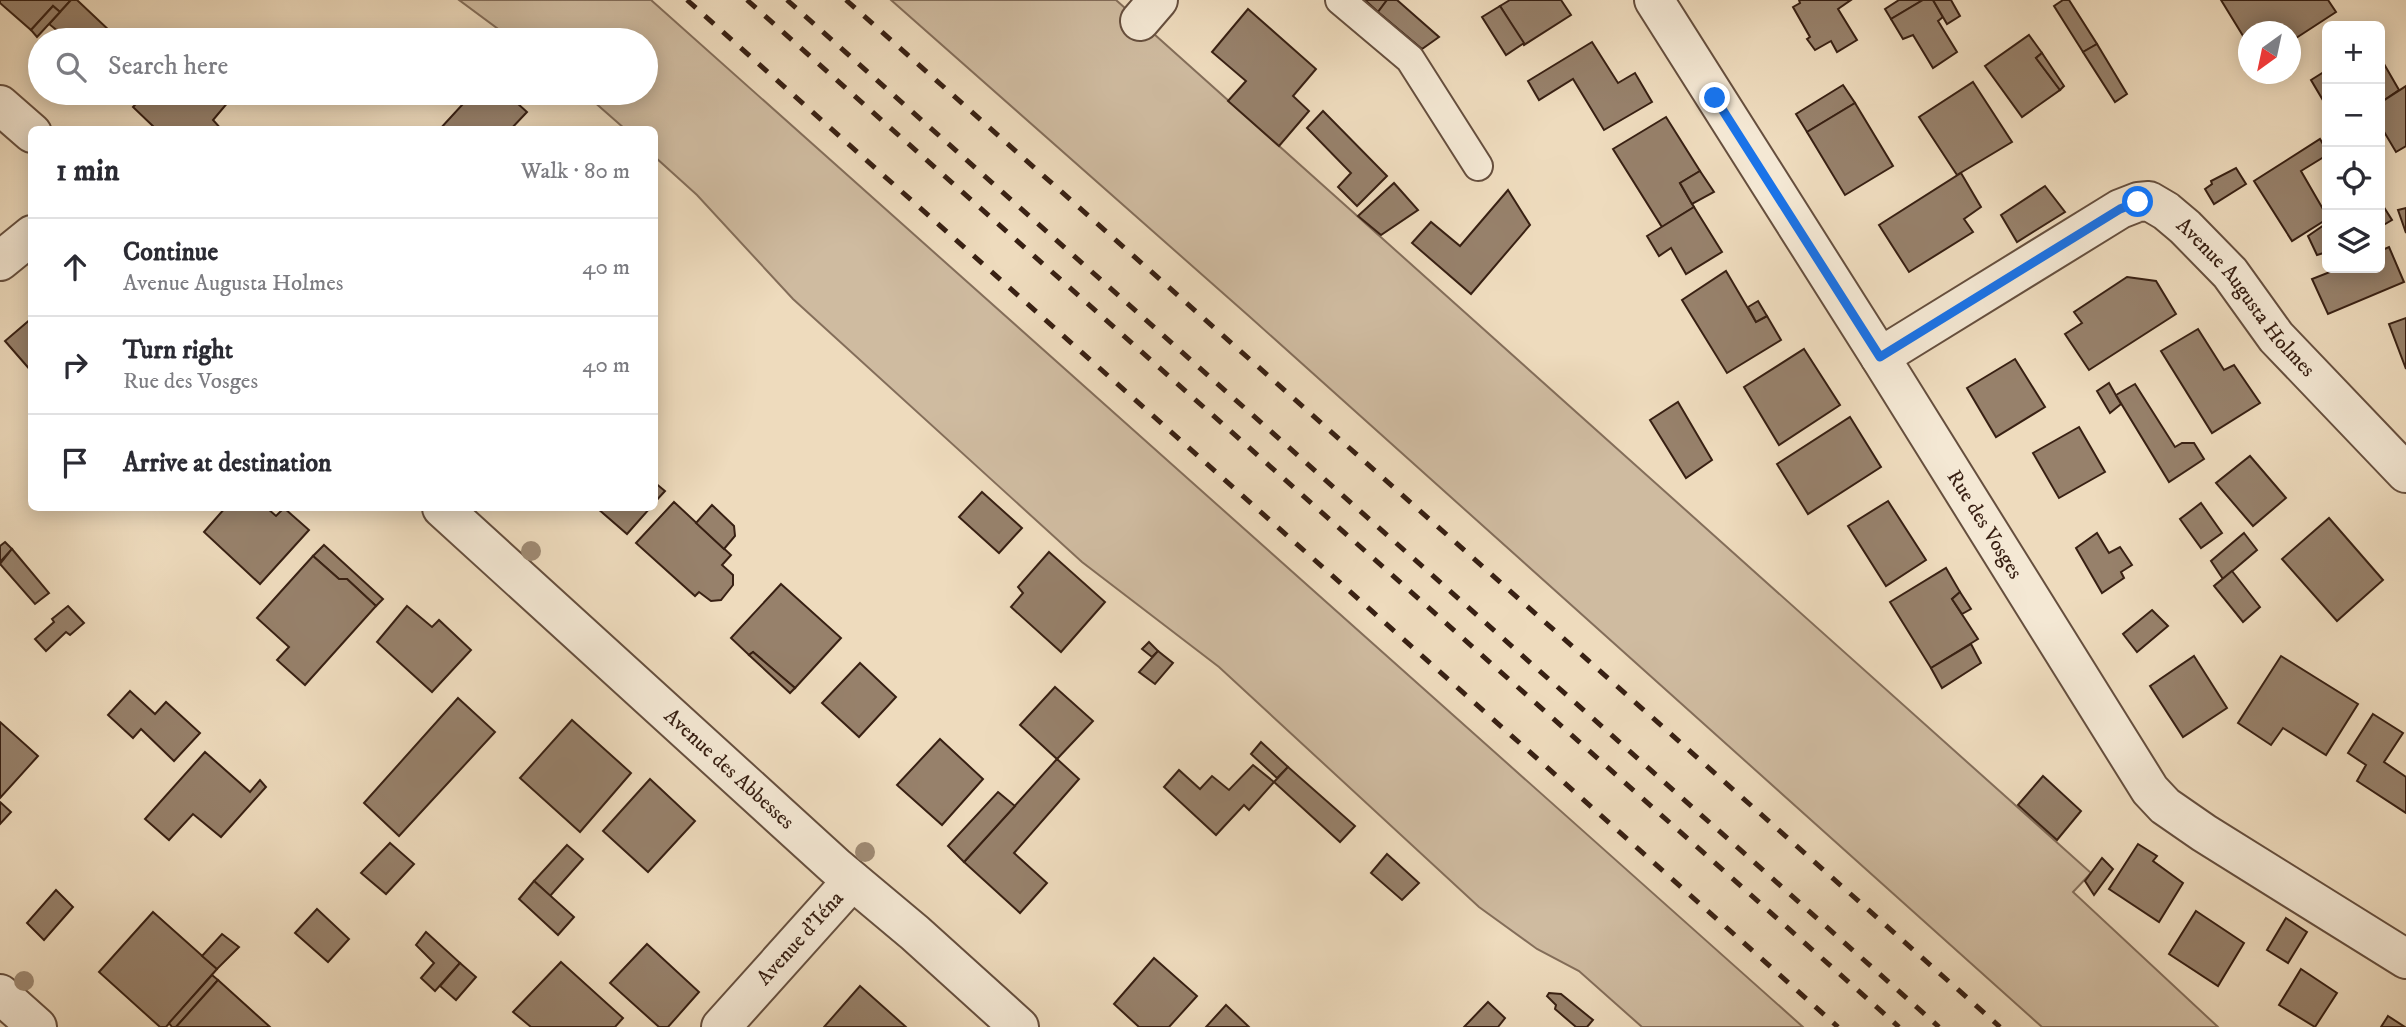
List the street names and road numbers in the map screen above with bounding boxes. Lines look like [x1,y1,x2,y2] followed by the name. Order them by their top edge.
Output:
[2171,212,2320,383] street label: Avenue Augusta Holmes
[1941,465,2028,584] street label: Rue des Vosges
[658,703,799,835] street label: Avenue des Abbesses
[751,886,850,991] street label: Avenue d'Iéna

